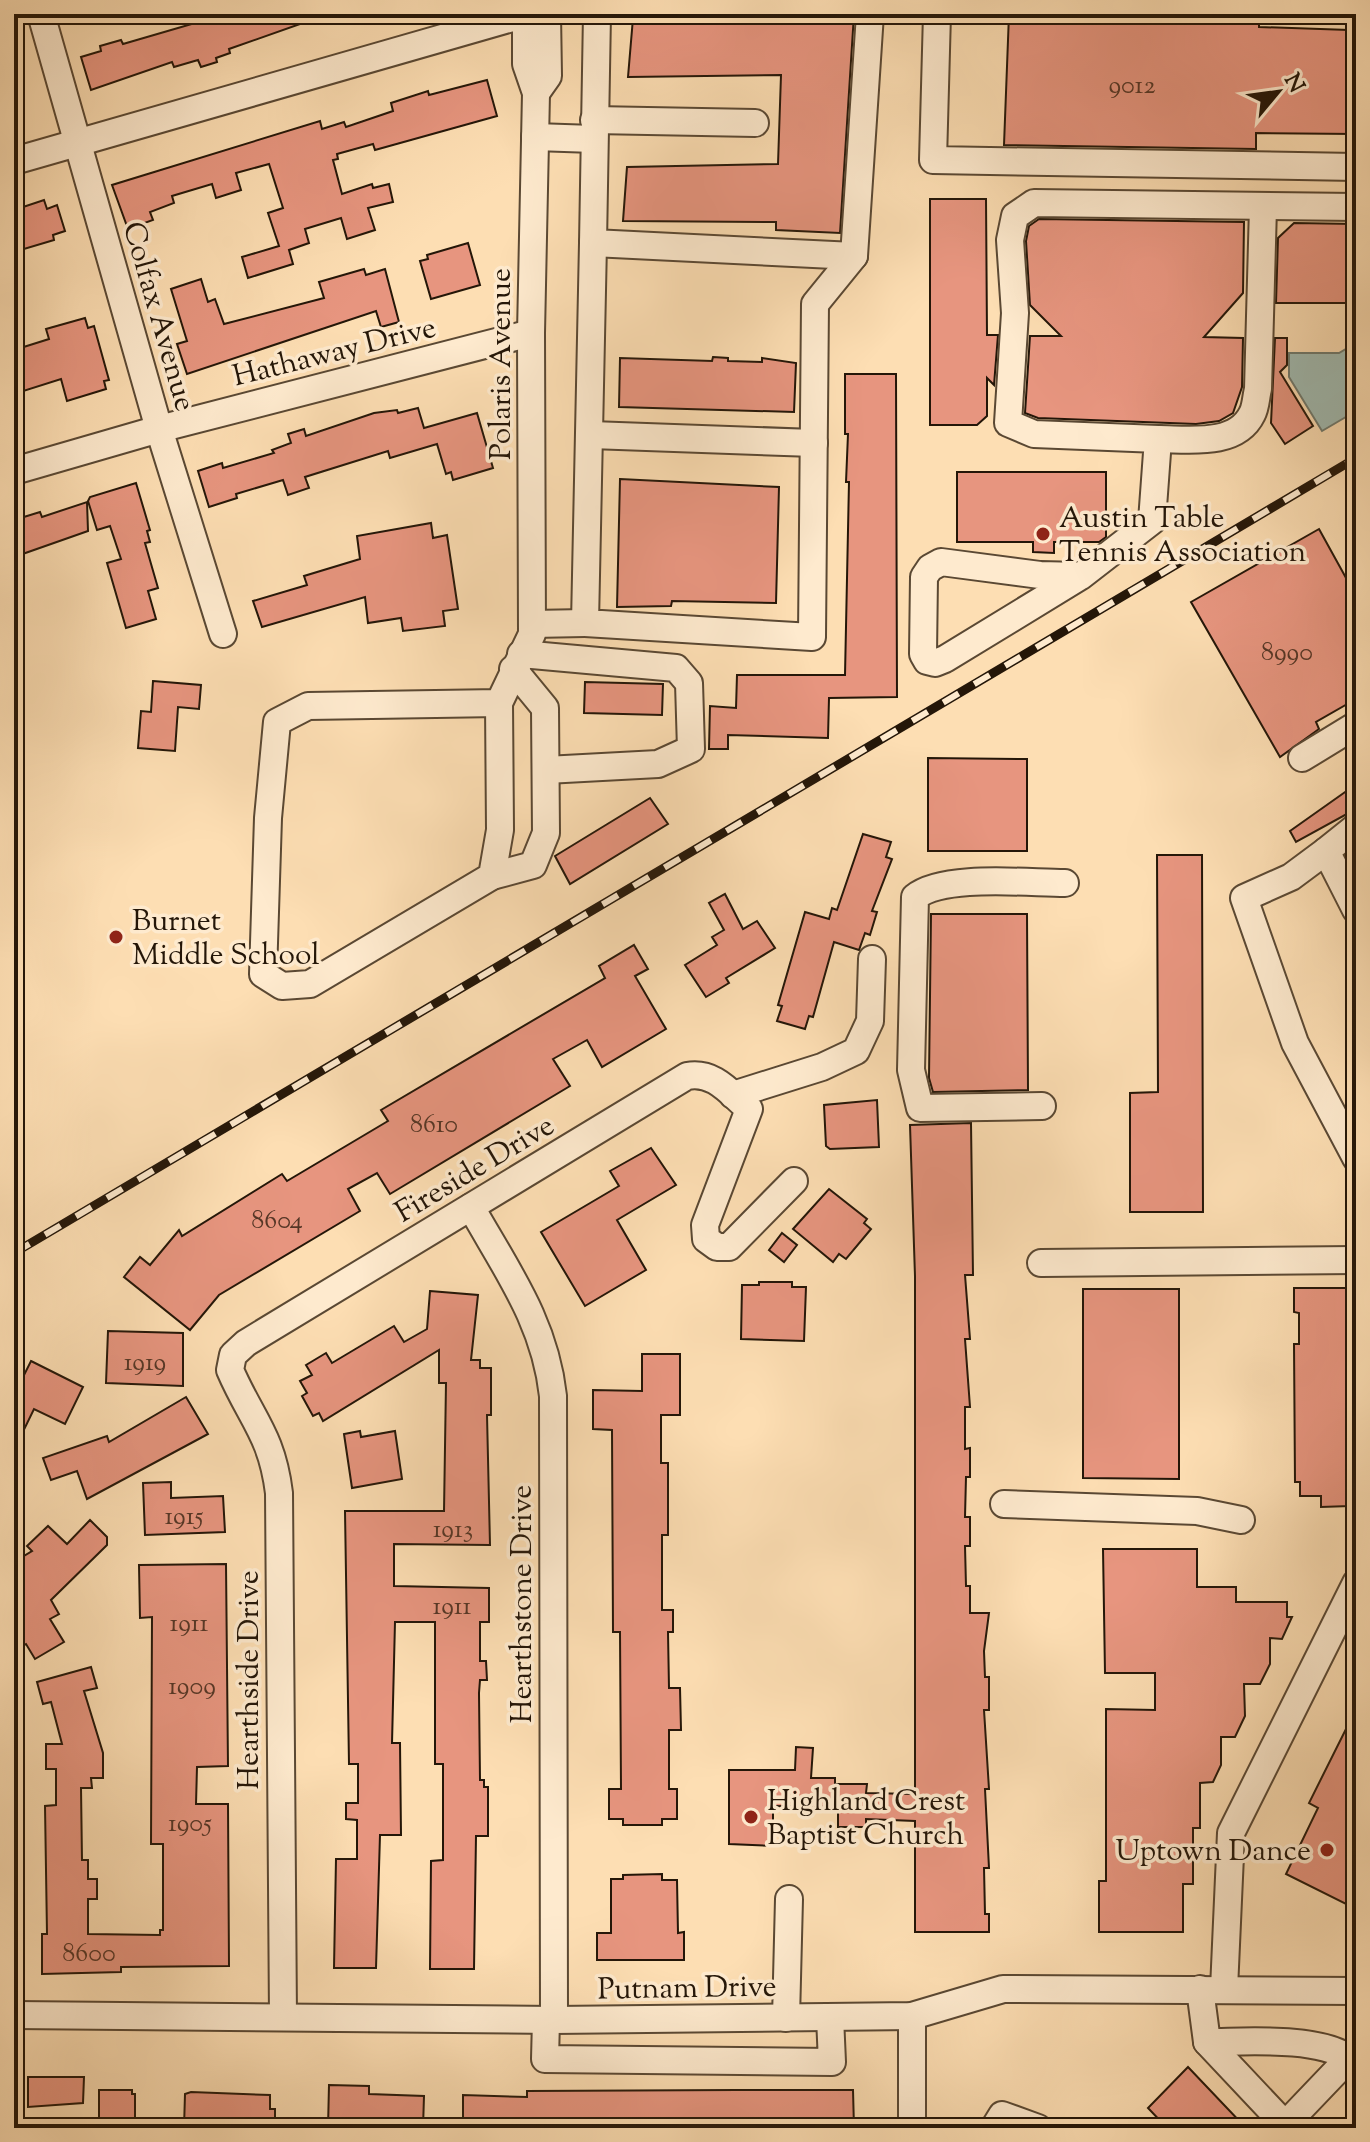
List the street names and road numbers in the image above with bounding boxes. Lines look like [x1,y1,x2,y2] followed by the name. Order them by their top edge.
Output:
[110,217,205,416] street label: Colfax Avenue
[481,268,524,460] street label: Polaris Avenue
[229,307,441,399] street label: Hathaway Drive
[387,1106,563,1235] street label: Fireside Drive
[502,1485,545,1723] street label: Hearthstone Drive
[229,1570,272,1790] street label: Hearthside Drive
[597,1966,777,2013] street label: Putnam Drive

